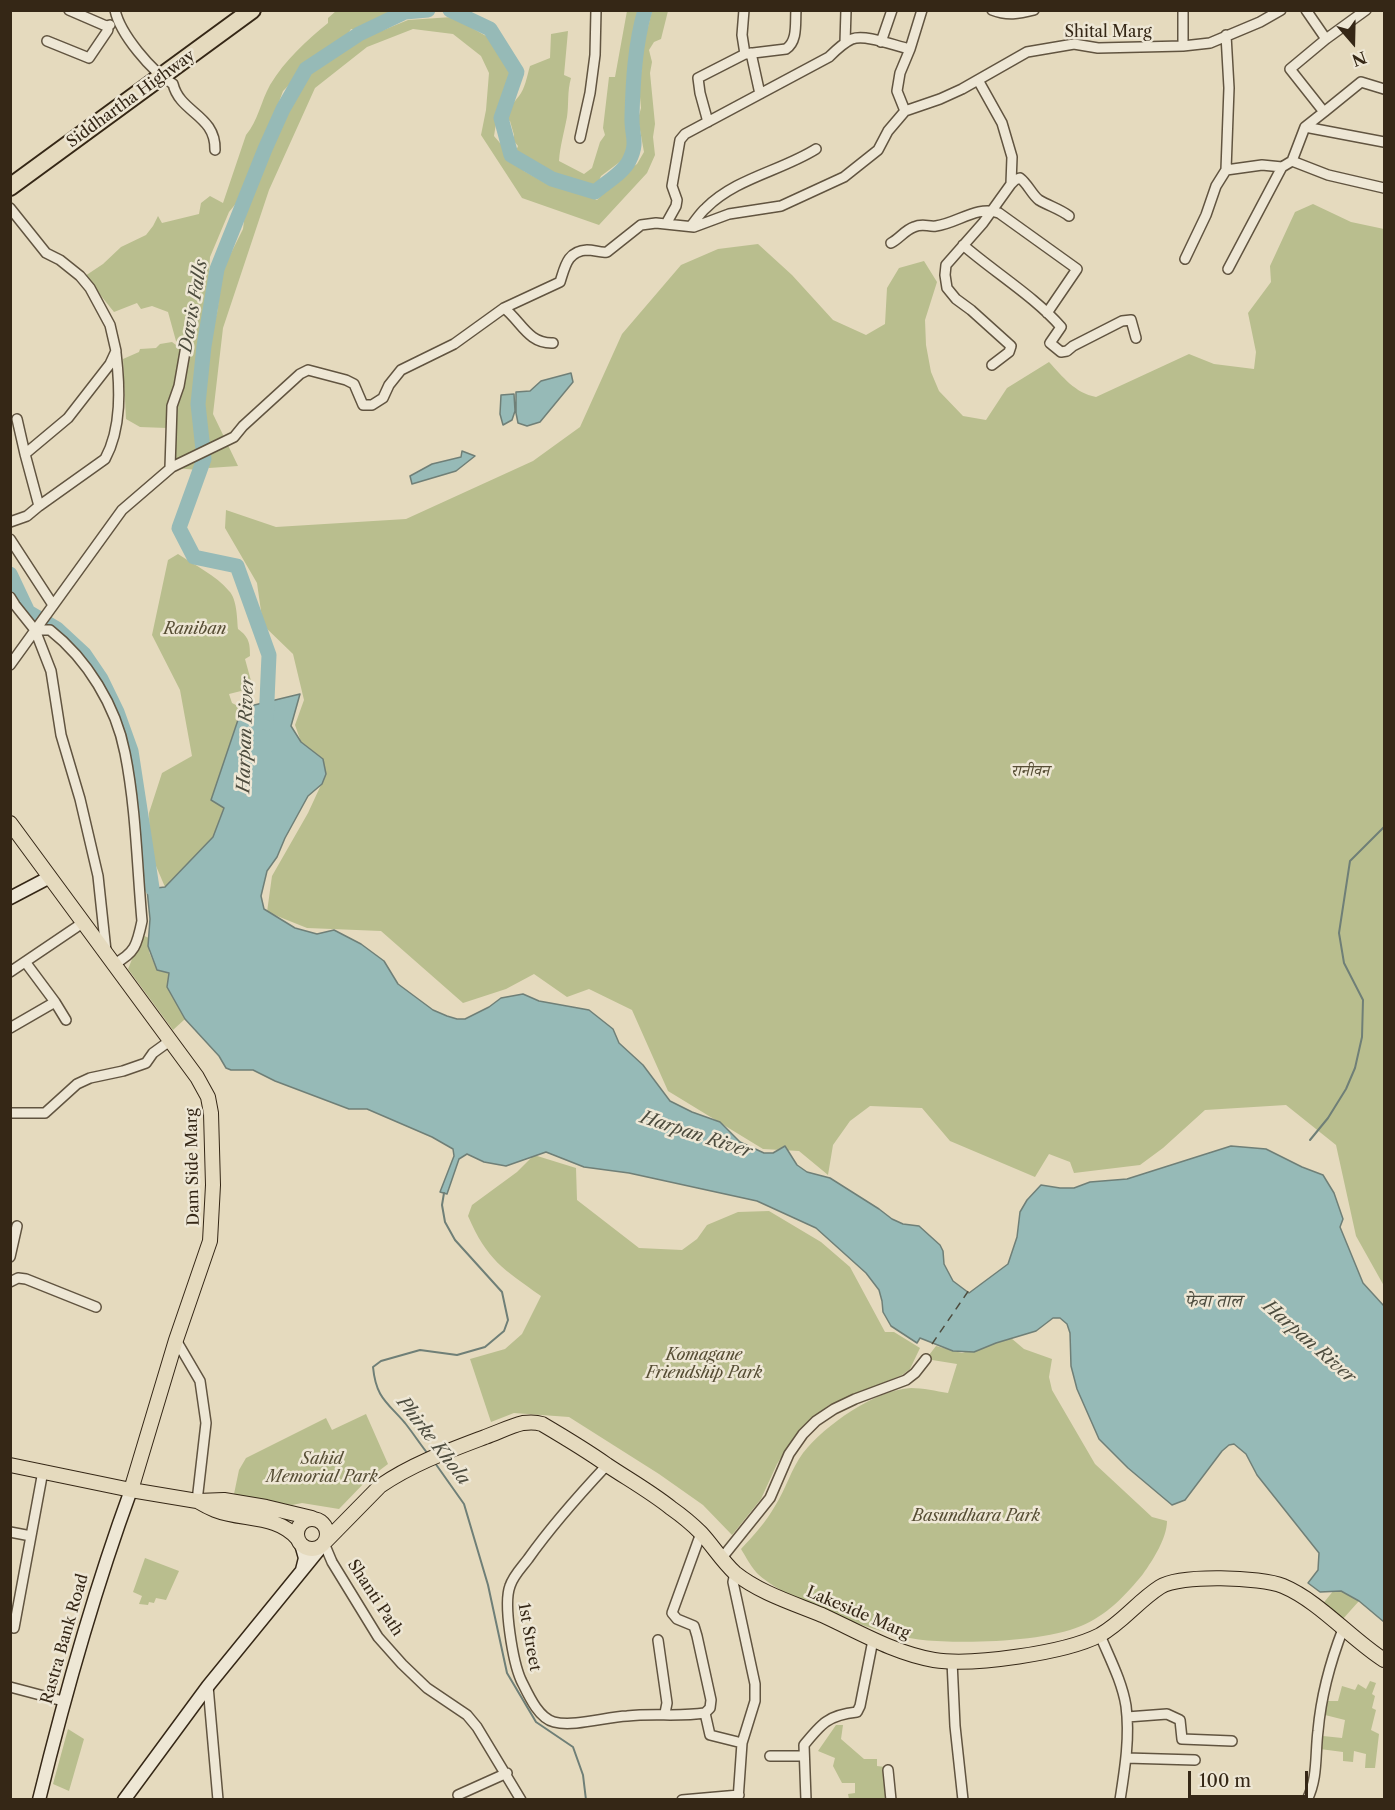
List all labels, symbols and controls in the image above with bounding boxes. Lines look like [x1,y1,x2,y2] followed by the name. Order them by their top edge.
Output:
[1323,12,1383,72] north arrow
[1064,22,1152,42] street label: Shital Marg
[63,46,199,152] street label: Siddhartha Highway
[1349,47,1369,71] text: N
[175,258,213,354] water label: Davis Falls
[164,619,226,639] park label: Raniban
[233,677,259,793] water label: Harpan River
[1011,761,1049,781] park label: रानीवन
[637,1107,755,1163] water label: Harpan River
[182,1108,204,1226] street label: Dam Side Marg
[1184,1291,1242,1313] water label: फेवा ताल
[1258,1296,1360,1388] water label: Harpan River
[646,1345,762,1383] park label: Komagane Friendship Park
[392,1392,474,1490] water label: Phirke Khola
[266,1449,378,1487] park label: Sahid Memorial Park
[912,1506,1040,1526] park label: Basundhara Park
[343,1556,407,1640] street label: Shanti Path
[37,1572,93,1706] street label: Rastra Bank Road
[803,1582,913,1644] street label: Lakeside Marg
[514,1601,544,1673] street label: 1st Street
[1191,1759,1311,1797] scale bar
[1199,1770,1251,1792] text: 100 m

